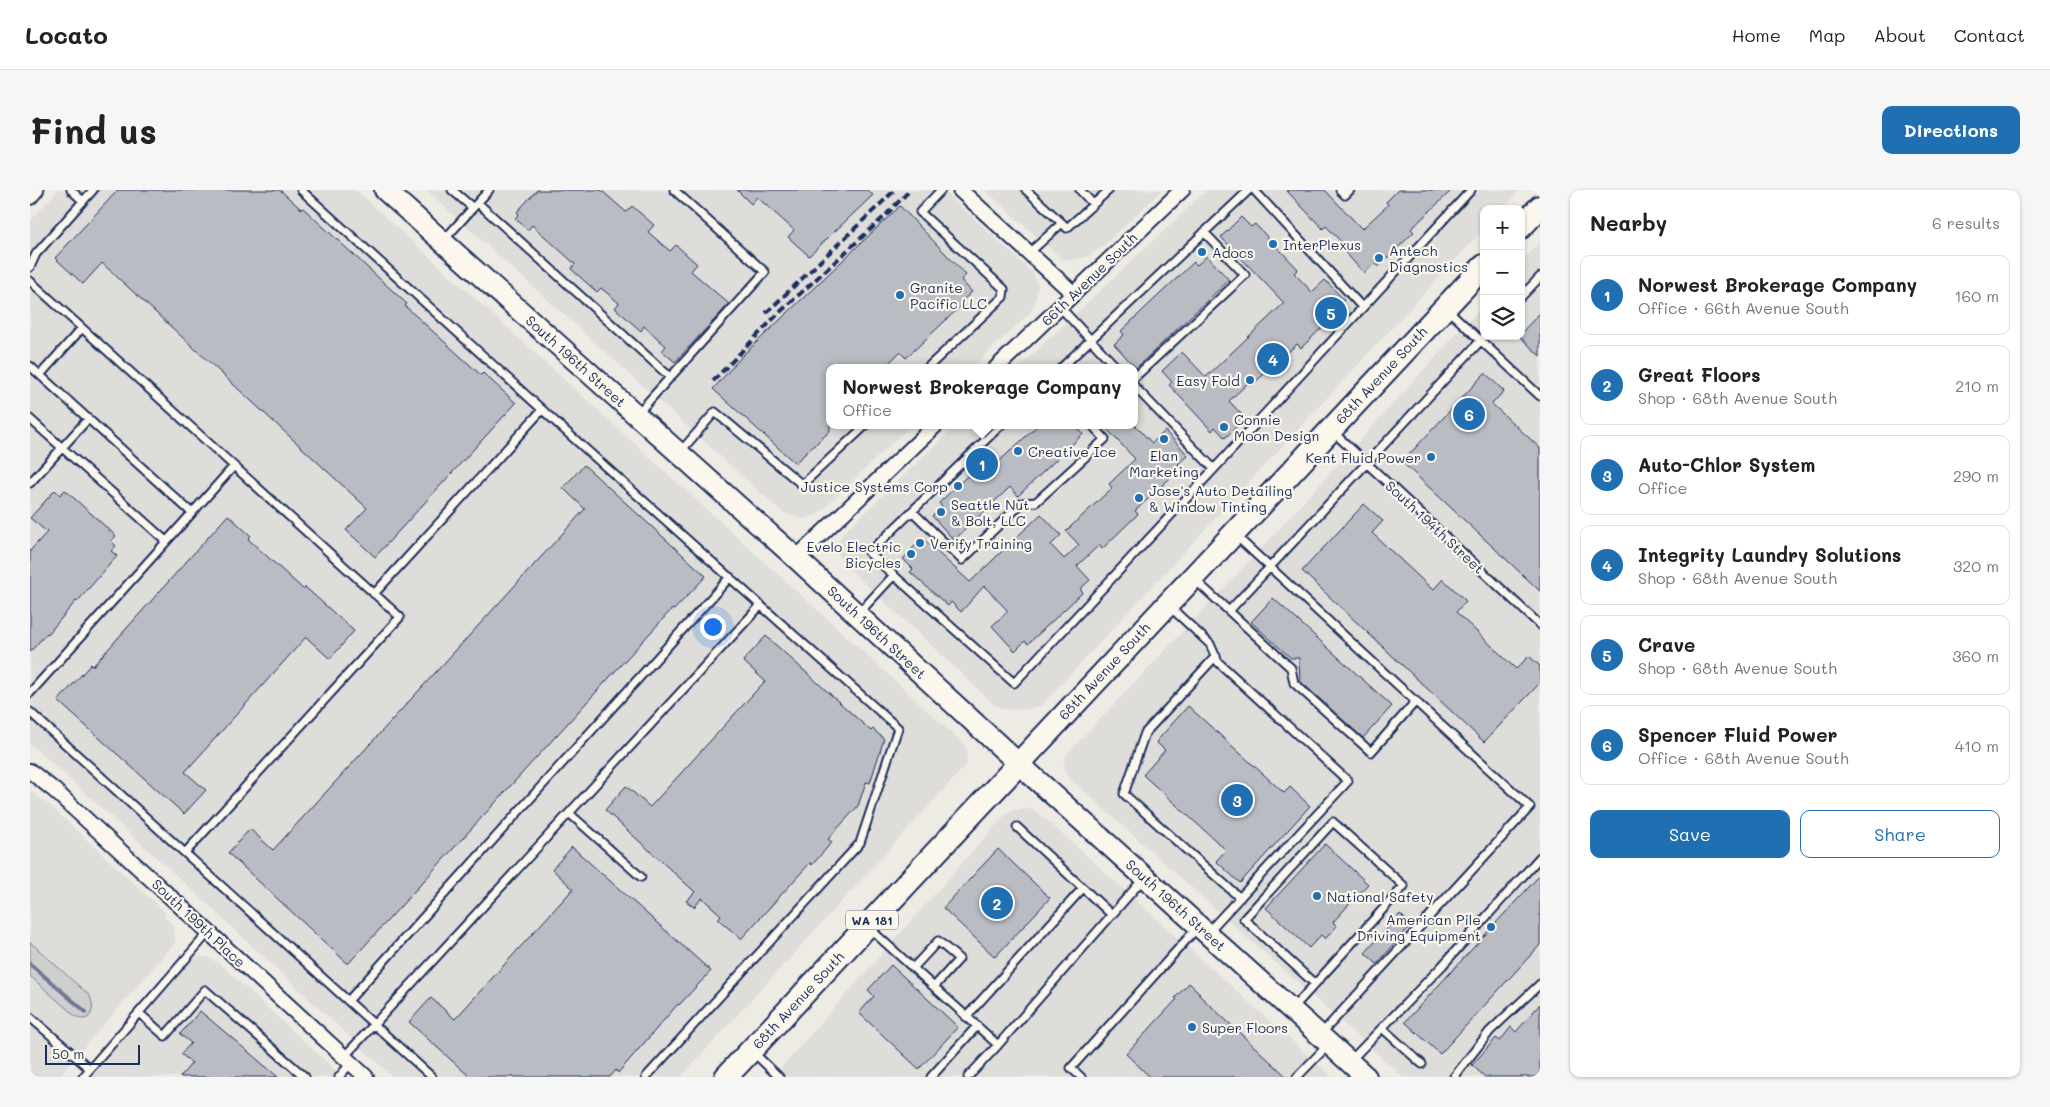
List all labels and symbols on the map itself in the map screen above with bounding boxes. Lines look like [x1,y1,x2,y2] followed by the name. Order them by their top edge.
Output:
[1037,228,1141,330] street label: 66th Avenue South
[1283,235,1361,254] place label: InterPlexus
[1267,238,1279,250] marker: InterPlexus
[1389,241,1468,276] place label: Antech Diagnostics
[1212,243,1254,262] place label: Adocs
[1196,246,1208,258] marker: Adocs
[1373,252,1385,264] marker: Antech Diagnostics
[910,278,987,313] place label: Granite Pacific LLC
[894,289,906,301] marker: Granite Pacific LLC
[1315,294,1347,332] pin: 5
[522,311,630,411] street label: South 196th Street
[1331,322,1431,428] street label: 68th Avenue South
[1257,340,1289,378] pin: 4
[1176,371,1240,390] place label: Easy Fold
[1244,374,1256,386] marker: Easy Fold
[1453,395,1485,433] pin: 6
[1234,410,1319,445] place label: Connie Moon Design
[1218,421,1230,433] marker: Connie Moon Design
[1158,433,1170,445] marker: Elan Marketing
[1028,442,1116,461] place label: Creative Ice
[966,445,998,483] pin: 1
[1012,445,1024,457] marker: Creative Ice
[1129,446,1199,481] place label: Elan Marketing
[1305,448,1421,467] place label: Kent Fluid Power
[1425,451,1437,463] marker: Kent Fluid Power
[1382,476,1488,578] street label: South 194th Street
[801,477,948,496] place label: Justice Systems Corp
[952,480,964,492] marker: Justice Systems Corp
[1149,481,1292,516] place label: Jose's Auto Detailing & Window Tinting
[1133,492,1145,504] marker: Jose's Auto Detailing & Window Tinting
[951,495,1029,530] place label: Seattle Nut & Bolt, LLC
[935,506,947,518] marker: Seattle Nut & Bolt, LLC
[930,534,1032,553] place label: Verify Training
[806,537,901,572] place label: Evelo Electric Bicycles
[914,537,926,549] marker: Verify Training
[905,548,917,560] marker: Evelo Electric Bicycles
[824,581,930,683] street label: South 196th Street
[700,614,726,640] your location
[1054,618,1154,724] street label: 68th Avenue South
[1221,781,1253,819] pin: 3
[1122,855,1230,955] street label: South 196th Street
[148,875,250,971] street label: South 199th Place
[981,884,1013,922] pin: 2
[1327,887,1433,906] place label: National Safety
[1311,890,1323,902] marker: National Safety
[846,910,898,930] road number: WA 181
[1357,910,1481,945] place label: American Pile Driving Equipment
[1485,921,1497,933] marker: American Pile Driving Equipment
[748,947,848,1053] street label: 68th Avenue South
[1202,1018,1288,1037] place label: Super Floors
[1186,1021,1198,1033] marker: Super Floors
[45,1042,140,1065] scale bar

